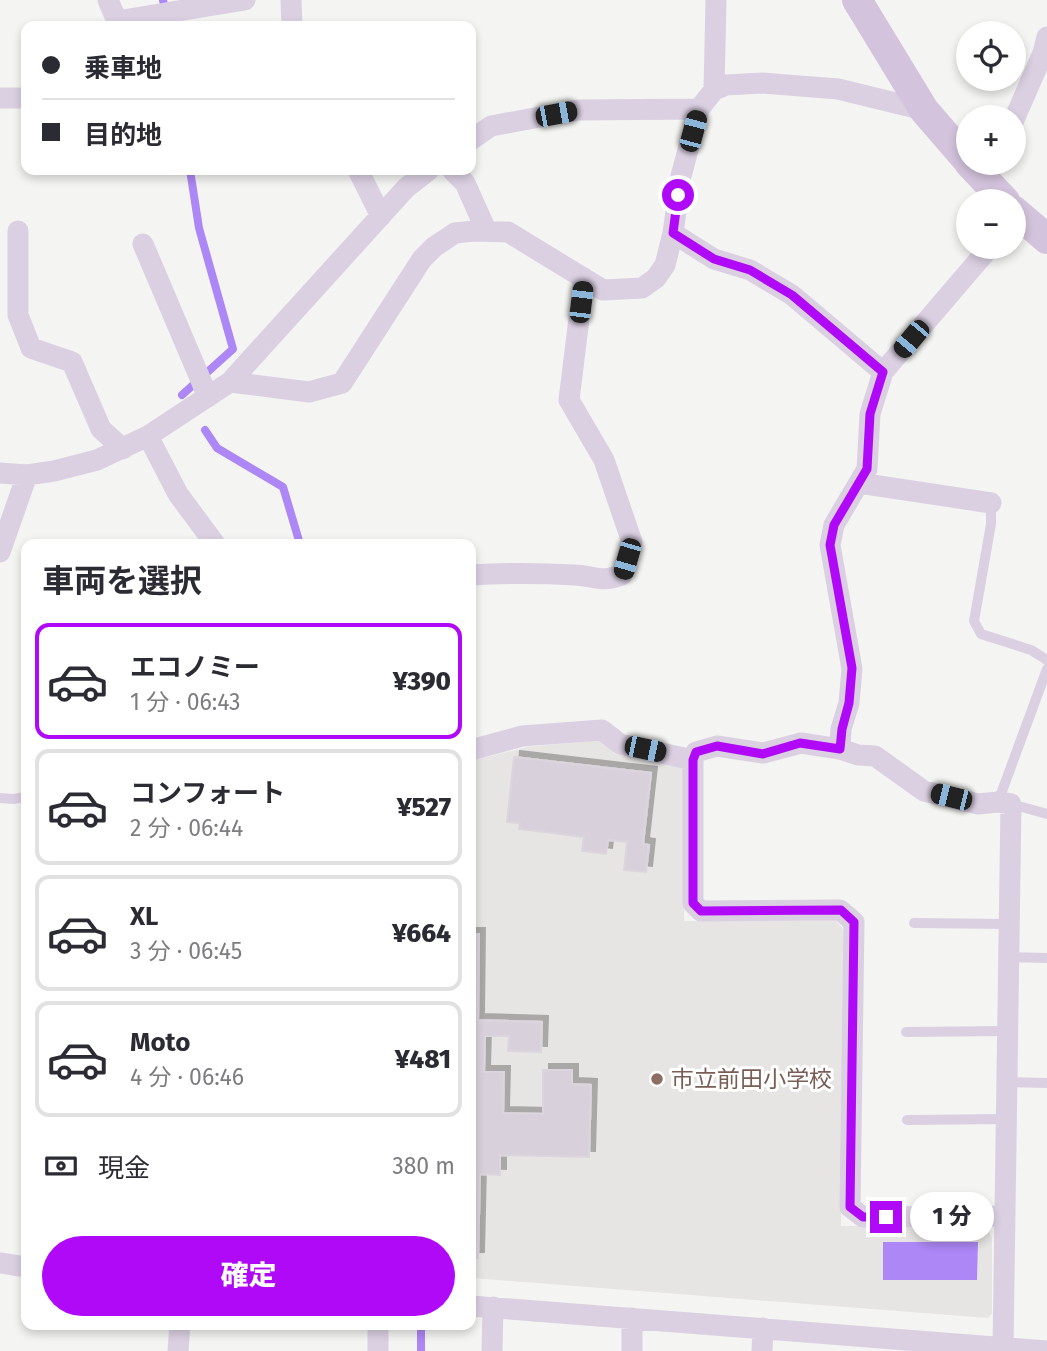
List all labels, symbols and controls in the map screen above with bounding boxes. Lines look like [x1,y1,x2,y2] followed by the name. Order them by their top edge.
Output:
[956,21,1026,259] map controls
[956,21,1026,91] button: locate
[84,53,162,84] text: 乗車地
[534,100,579,128] car
[956,105,1026,175] button: +
[678,108,709,154] car
[84,120,162,151] text: 目的地
[662,179,694,211] route start
[956,189,1026,259] button: −
[569,280,594,324] car
[890,316,933,362] car
[612,536,643,582] car
[42,562,202,600] text: 車両を選択
[46,650,109,713] icon: car
[130,652,260,683] text: エコノミー
[393,666,451,697] text: ¥390
[130,688,241,716] text: 1 分 · 06:43
[623,734,668,764] car
[46,776,109,839] icon: car
[130,778,285,809] text: コンフォート
[929,782,974,812] car
[397,792,451,823] text: ¥527
[130,814,243,842] text: 2 分 · 06:44
[130,901,158,932] text: XL
[46,902,109,965] icon: car
[392,918,451,949] text: ¥664
[130,937,242,965] text: 3 分 · 06:45
[130,1027,190,1058] text: Moto
[46,1028,109,1091] icon: car
[395,1044,451,1075] text: ¥481
[130,1063,244,1091] text: 4 分 · 06:46
[671,1065,832,1093] place label: 市立前田小学校
[649,1071,665,1087] marker: 市立前田小学校
[42,1147,80,1185] icon: cash
[392,1152,455,1180] text: 380 m
[98,1153,150,1184] text: 現金
[910,1192,994,1242] callout: 1 分
[870,1201,902,1233] route end
[932,1202,972,1230] text: 1 分
[42,1236,455,1316] button: 確定

